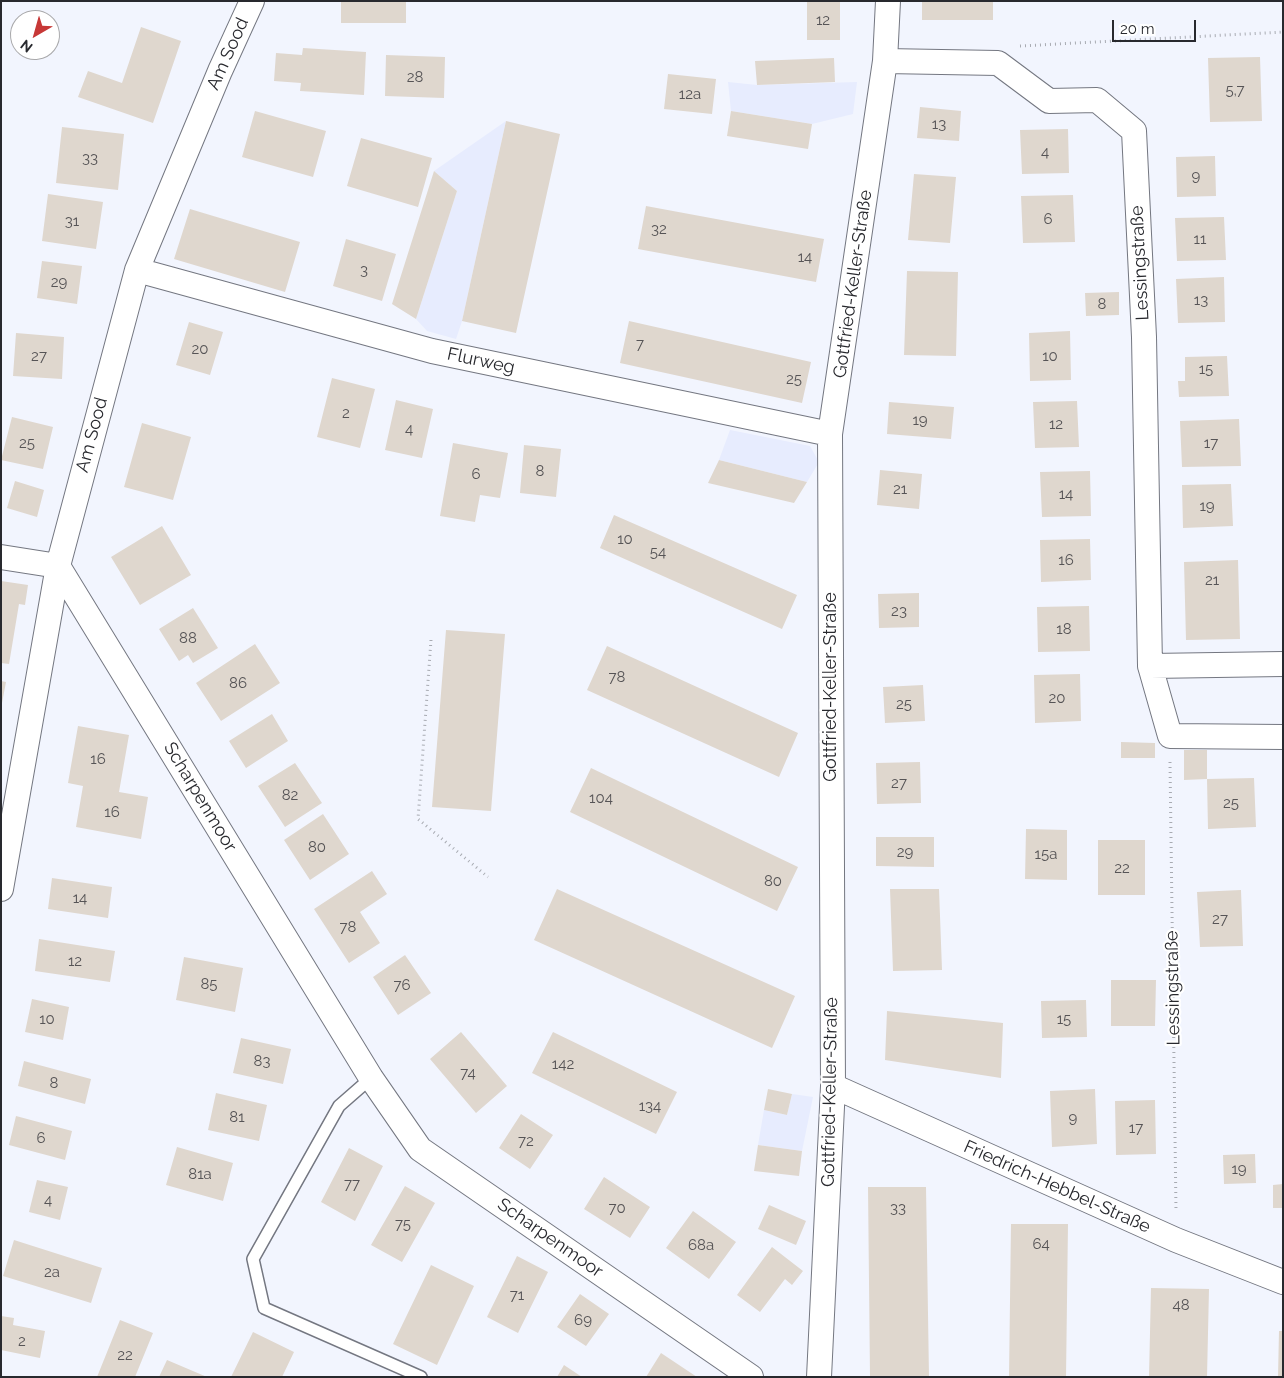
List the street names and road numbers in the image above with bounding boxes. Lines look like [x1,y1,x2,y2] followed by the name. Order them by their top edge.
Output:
[203,15,253,93] street label: Am Sood
[829,189,877,379] street label: Gottfried-Keller-Straße
[1126,205,1154,321] street label: Lessingstraße
[445,343,517,379] street label: Flurweg
[72,395,112,475] street label: Am Sood
[820,592,842,782] street label: Gottfried-Keller-Straße
[159,738,241,856] street label: Scharpenmoor
[1161,930,1185,1046] street label: Lessingstraße
[818,997,842,1187] street label: Gottfried-Keller-Straße
[960,1136,1154,1238] street label: Friedrich-Hebbel-Straße
[493,1194,607,1282] street label: Scharpenmoor

